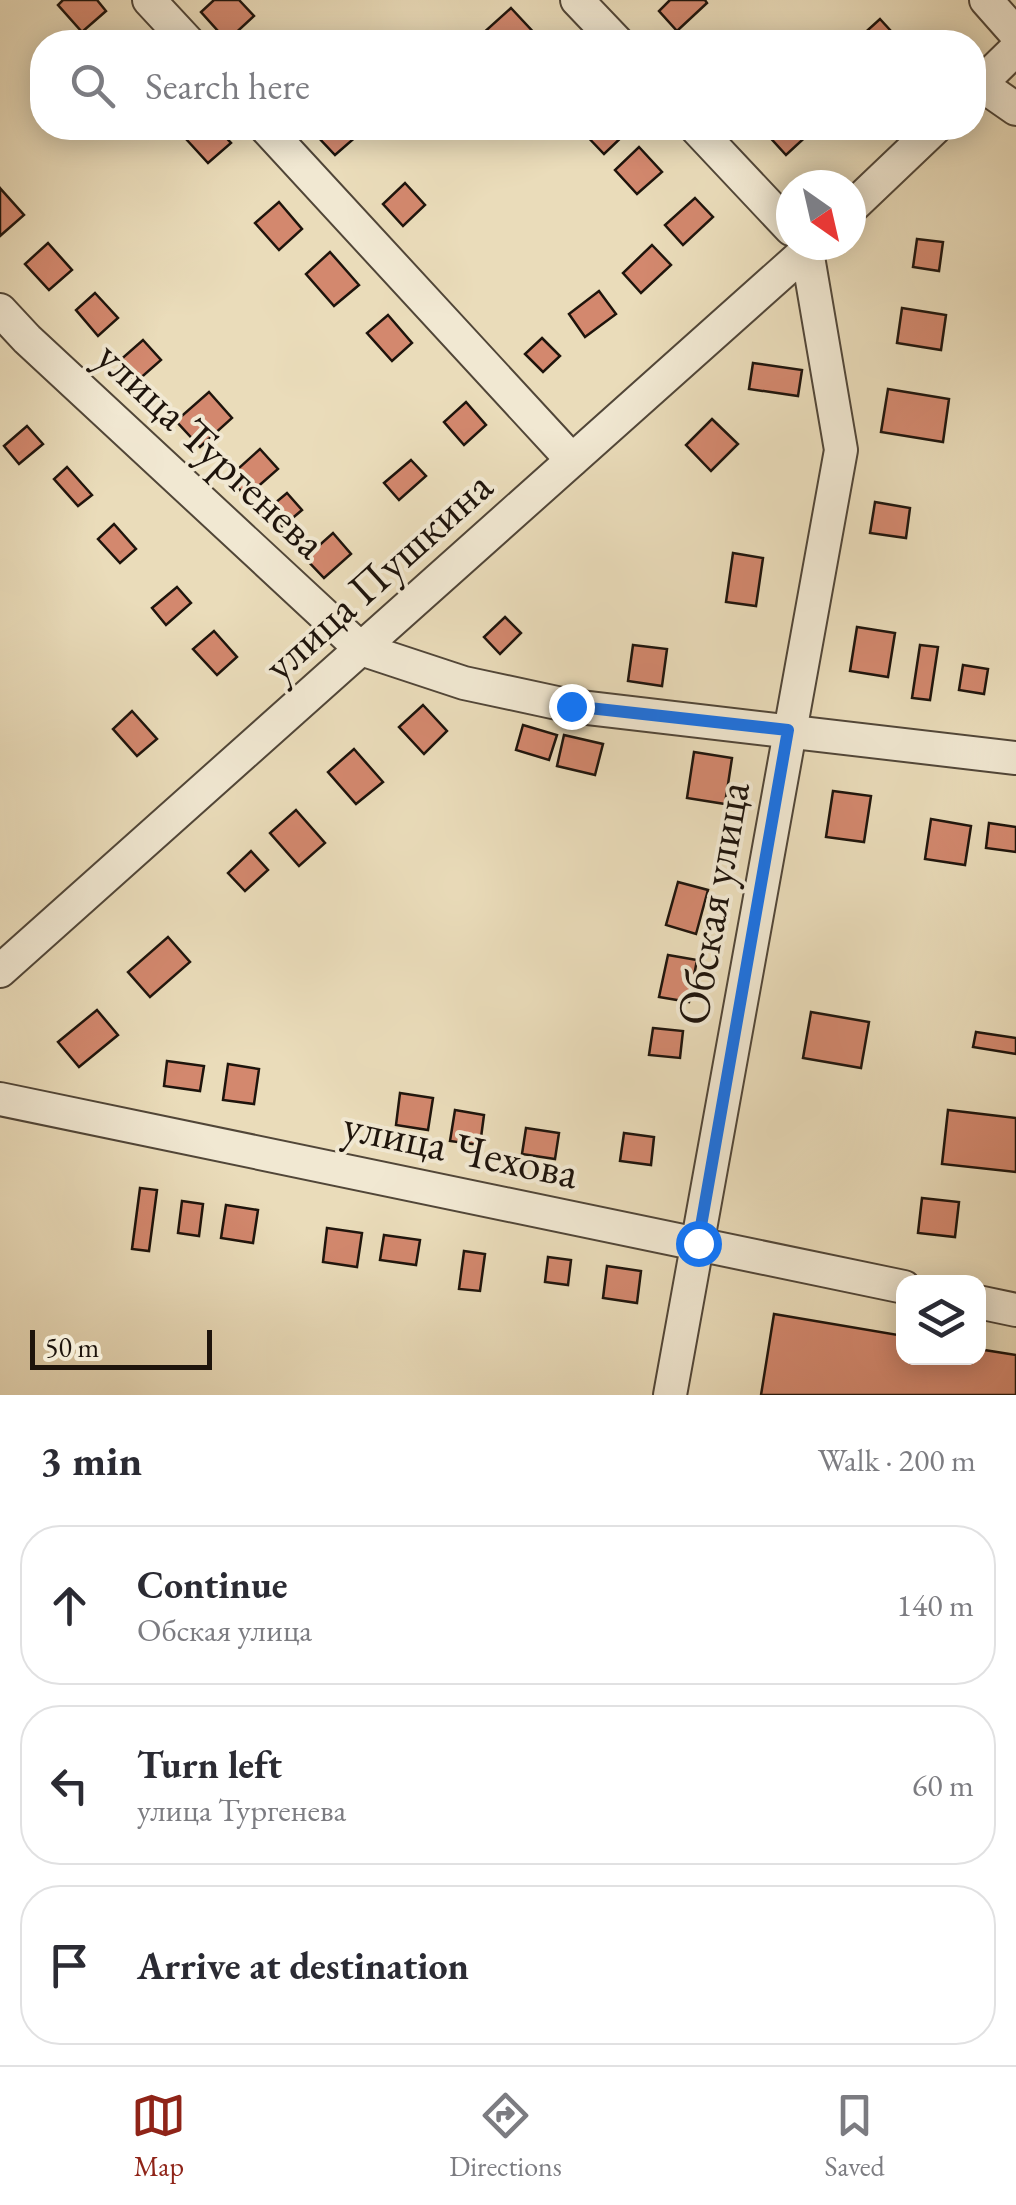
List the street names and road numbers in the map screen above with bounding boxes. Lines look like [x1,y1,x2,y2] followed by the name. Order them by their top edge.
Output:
[85,327,339,571] street label: улица Тургенева
[250,457,504,693] street label: улица Пушкина
[662,777,762,1029] street label: Обская улица
[338,1095,584,1201] street label: улица Чехова

